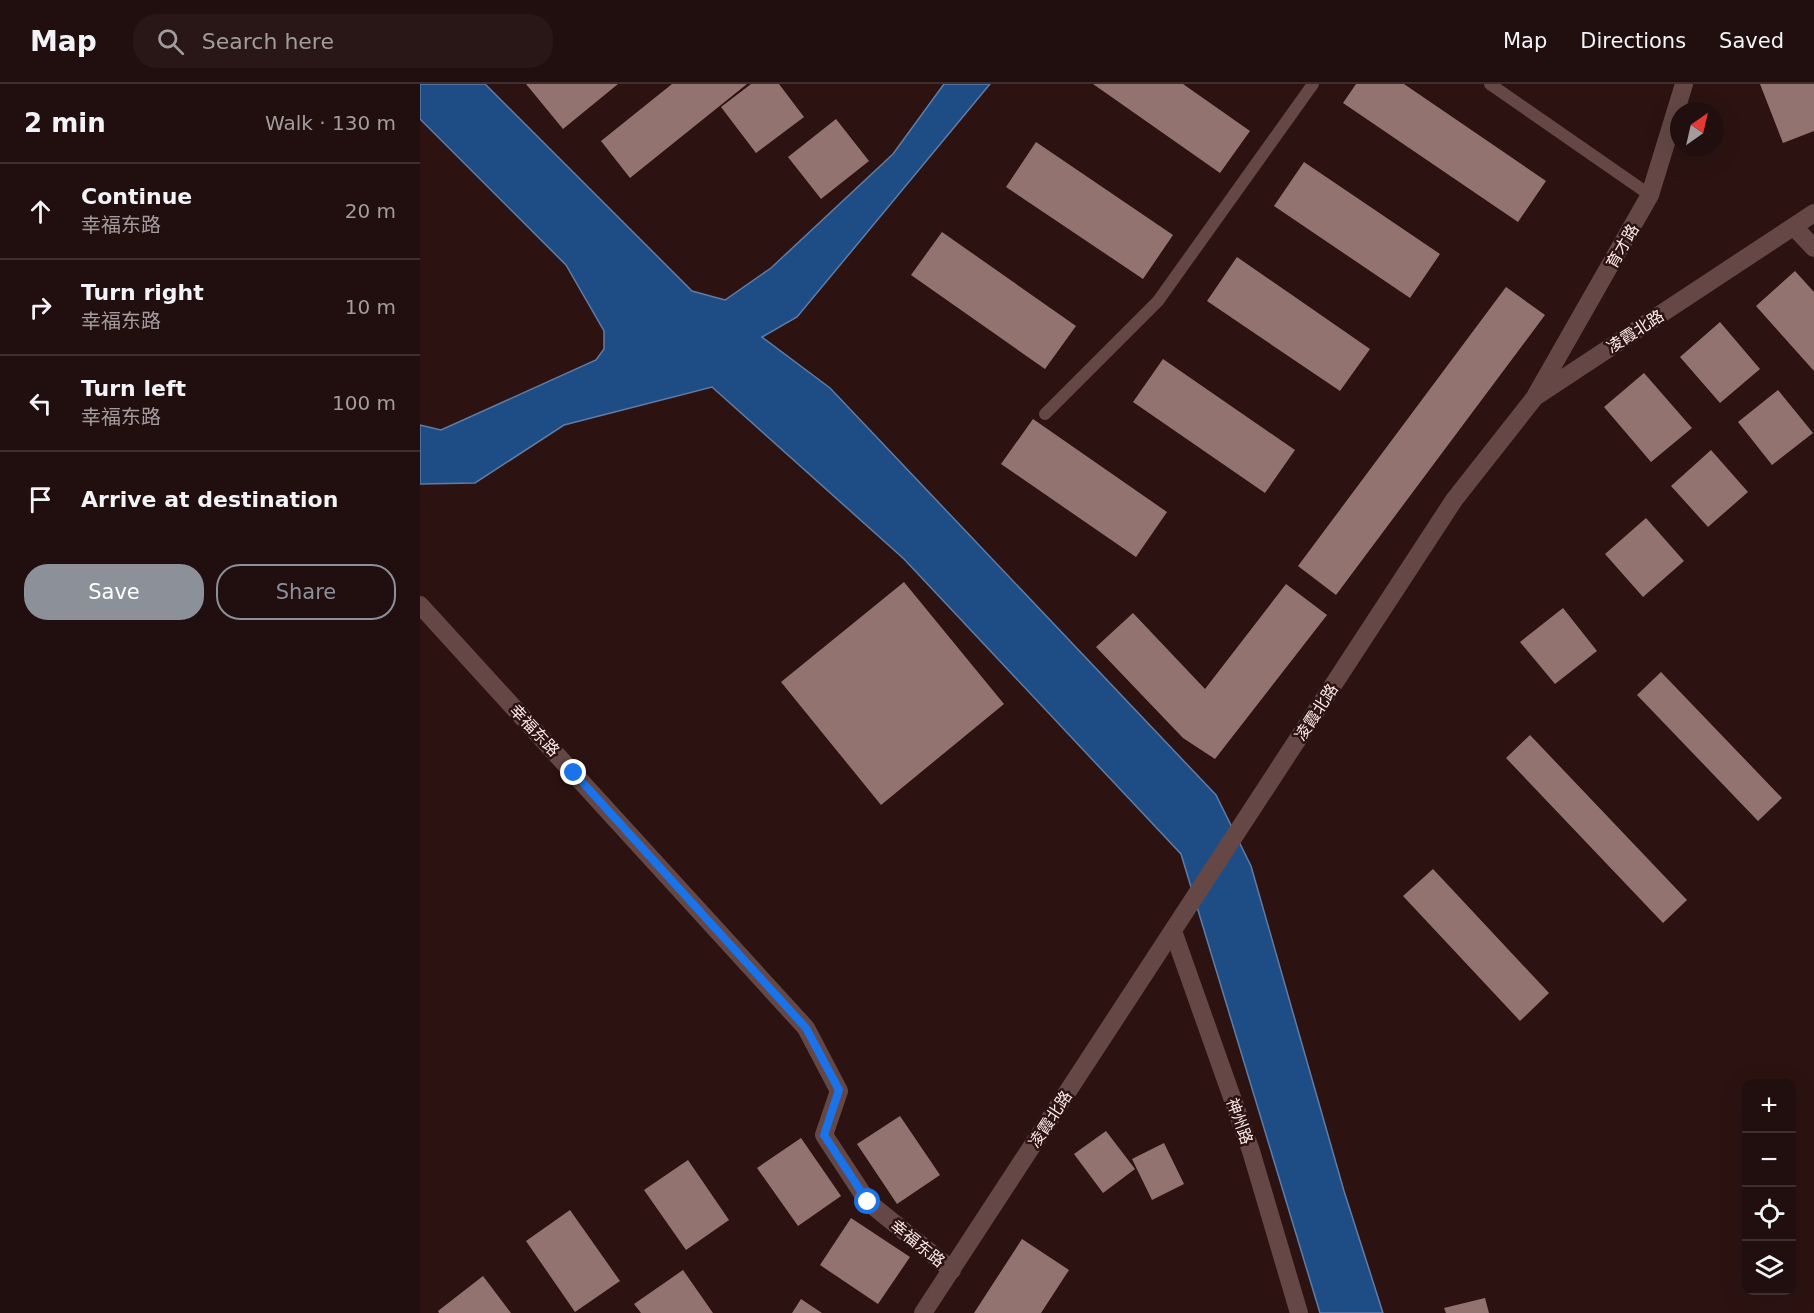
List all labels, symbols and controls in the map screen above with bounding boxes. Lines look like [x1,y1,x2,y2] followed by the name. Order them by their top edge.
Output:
[133,14,553,68] search box
[30,25,97,58] text: Map
[154,25,187,58] icon: search
[202,29,334,54] text: Search here
[1503,29,1547,53] text: Map
[1580,29,1686,53] text: Directions
[1719,29,1784,53] text: Saved
[1670,102,1724,156] north arrow
[24,108,106,138] text: 2 min
[265,111,396,135] text: Walk · 130 m
[81,184,192,209] text: Continue
[24,195,57,228] icon: ahead
[345,199,396,223] text: 20 m
[81,213,161,237] text: 幸福东路
[1602,221,1643,272] street label: 育才路
[81,280,204,305] text: Turn right
[24,291,57,324] icon: right
[345,295,396,319] text: 10 m
[1603,306,1667,357] street label: 凌霞北路
[81,309,161,333] text: 幸福东路
[81,376,186,401] text: Turn left
[24,387,57,420] icon: left
[332,391,396,415] text: 100 m
[81,405,161,429] text: 幸福东路
[24,483,57,516] icon: arrive
[81,487,338,512] text: Arrive at destination
[24,564,204,620] button: Save
[216,564,396,620] button: Share
[1291,680,1342,744] street label: 凌霞北路
[506,700,563,760] street label: 幸福东路
[560,759,586,785] route end
[1742,1079,1796,1295] map controls
[1742,1079,1796,1133] button: +
[1025,1087,1076,1151] street label: 凌霞北路
[1222,1095,1257,1147] street label: 神州路
[1742,1133,1796,1187] button: −
[1742,1187,1796,1241] button: locate
[854,1188,880,1214] route start
[887,1216,949,1271] street label: 幸福东路
[1742,1241,1796,1295] button: layers

